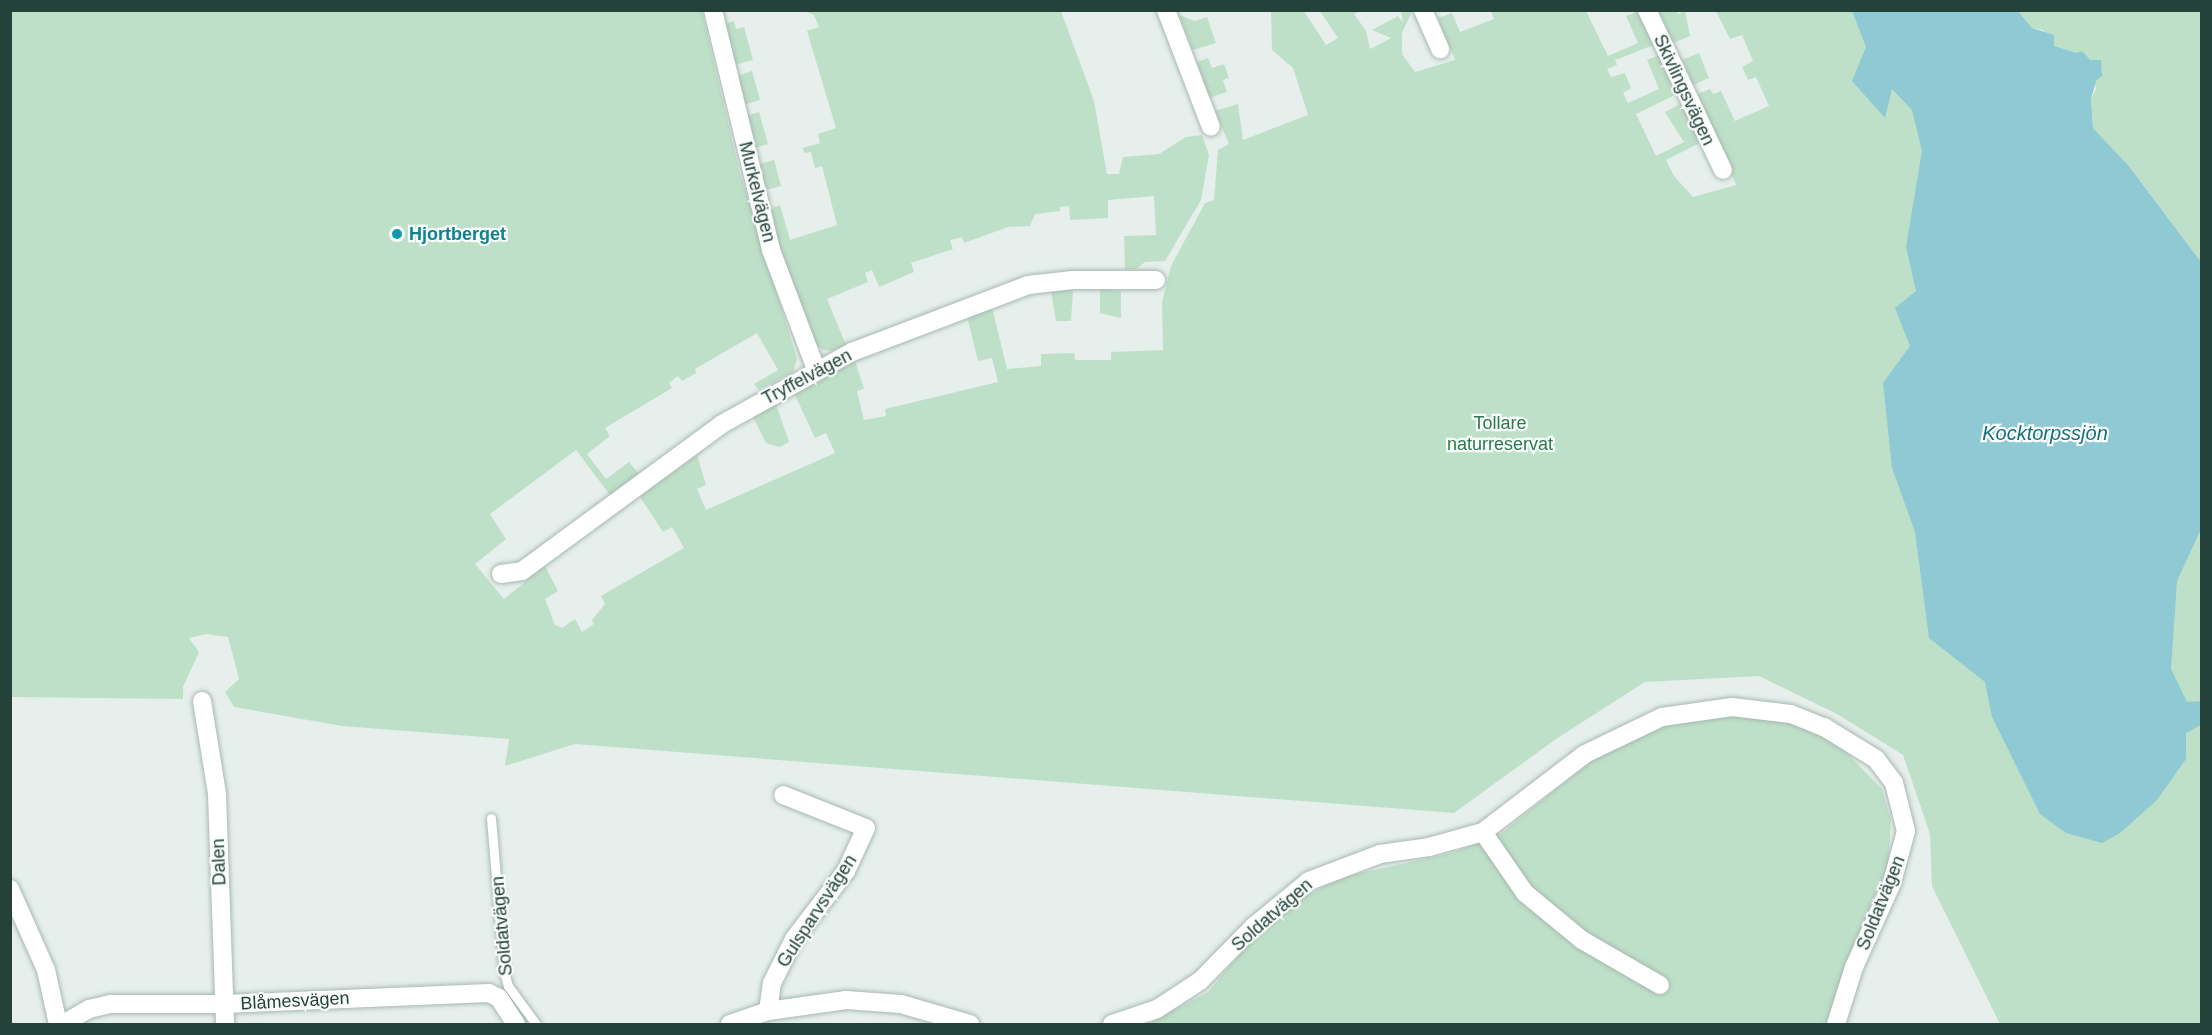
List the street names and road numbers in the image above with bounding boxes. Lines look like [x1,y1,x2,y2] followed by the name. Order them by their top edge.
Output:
[1649,31,1719,149] street label: Skivlingsvägen
[734,139,780,245] street label: Murkelvägen
[759,344,855,410] street label: Tryffelvägen
[207,838,231,886] street label: Dalen
[773,851,861,971] street label: Gulsparvsvägen
[1852,853,1910,953] street label: Soldatvägen
[1227,874,1317,956] street label: Soldatvägen
[487,875,517,977] street label: Soldatvägen
[240,987,350,1015] street label: Blåmesvägen

